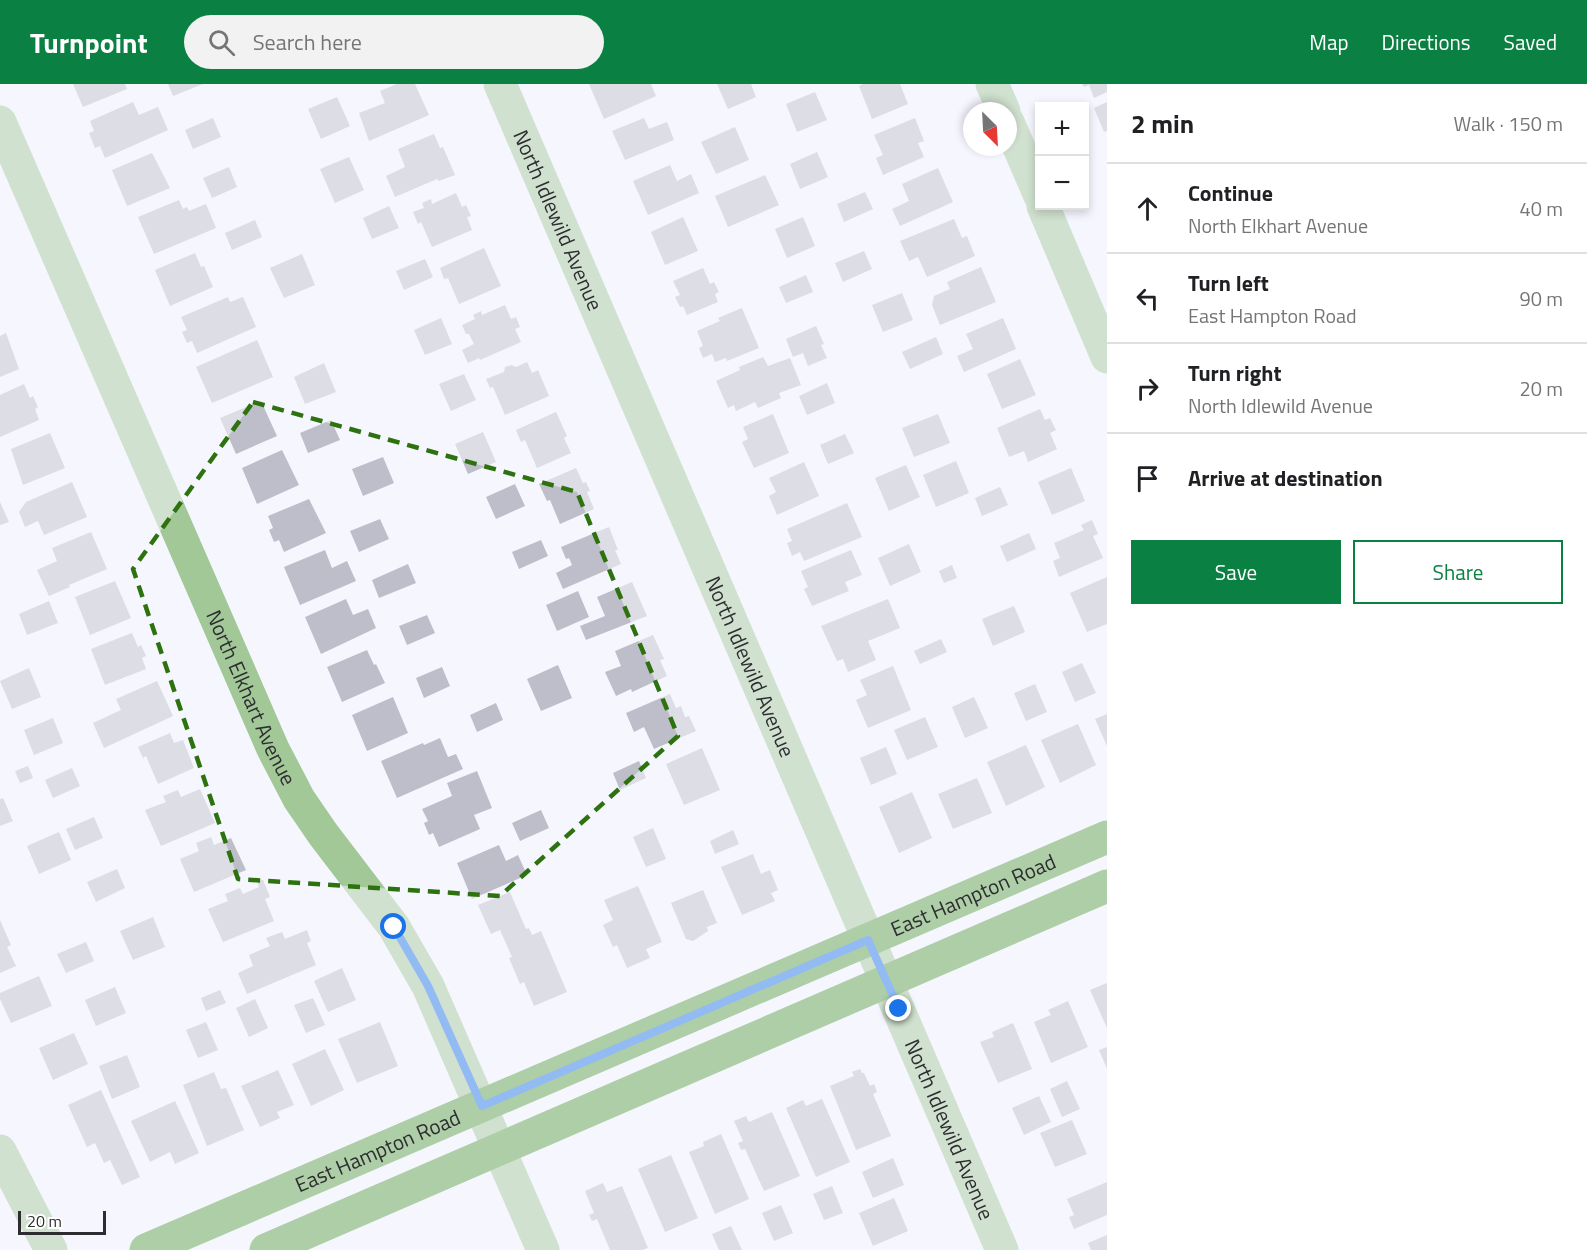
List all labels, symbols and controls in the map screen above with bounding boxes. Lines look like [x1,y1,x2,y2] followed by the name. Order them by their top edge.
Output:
[184,15,604,69] search box
[30,21,148,64] text: Turnpoint
[253,25,362,59] text: Search here
[205,26,238,59] icon: search
[1309,26,1349,58] text: Map
[1382,26,1471,58] text: Directions
[1504,26,1557,58] text: Saved
[963,102,1017,156] north arrow
[1035,102,1089,210] map controls
[1035,102,1089,156] button: +
[1131,104,1194,143] text: 2 min
[1454,108,1563,139] text: Walk · 150 m
[505,124,612,315] street label: North Idlewild Avenue
[1035,156,1089,210] button: −
[1188,176,1273,210] text: Continue
[1131,192,1164,225] icon: ahead
[1519,193,1563,224] text: 40 m
[1188,210,1368,241] text: North Elkhart Avenue
[1188,266,1269,300] text: Turn left
[1131,282,1164,315] icon: left
[1519,283,1563,314] text: 90 m
[1188,300,1357,331] text: East Hampton Road
[1188,356,1282,390] text: Turn right
[1131,372,1164,405] icon: right
[1519,373,1563,404] text: 20 m
[1188,390,1373,421] text: North Idlewild Avenue
[1188,461,1383,495] text: Arrive at destination
[1131,462,1164,495] icon: arrive
[1131,540,1341,604] button: Save
[1353,540,1563,604] button: Share
[698,571,804,762] street label: North Idlewild Avenue
[198,605,305,791] street label: North Elkhart Avenue
[885,845,1061,944] street label: East Hampton Road
[380,913,406,939] route start
[885,995,911,1021] route end
[897,1034,1003,1225] street label: North Idlewild Avenue
[290,1101,465,1200] street label: East Hampton Road
[18,1208,106,1236] scale bar
[27,1209,62,1233] text: 20 m

